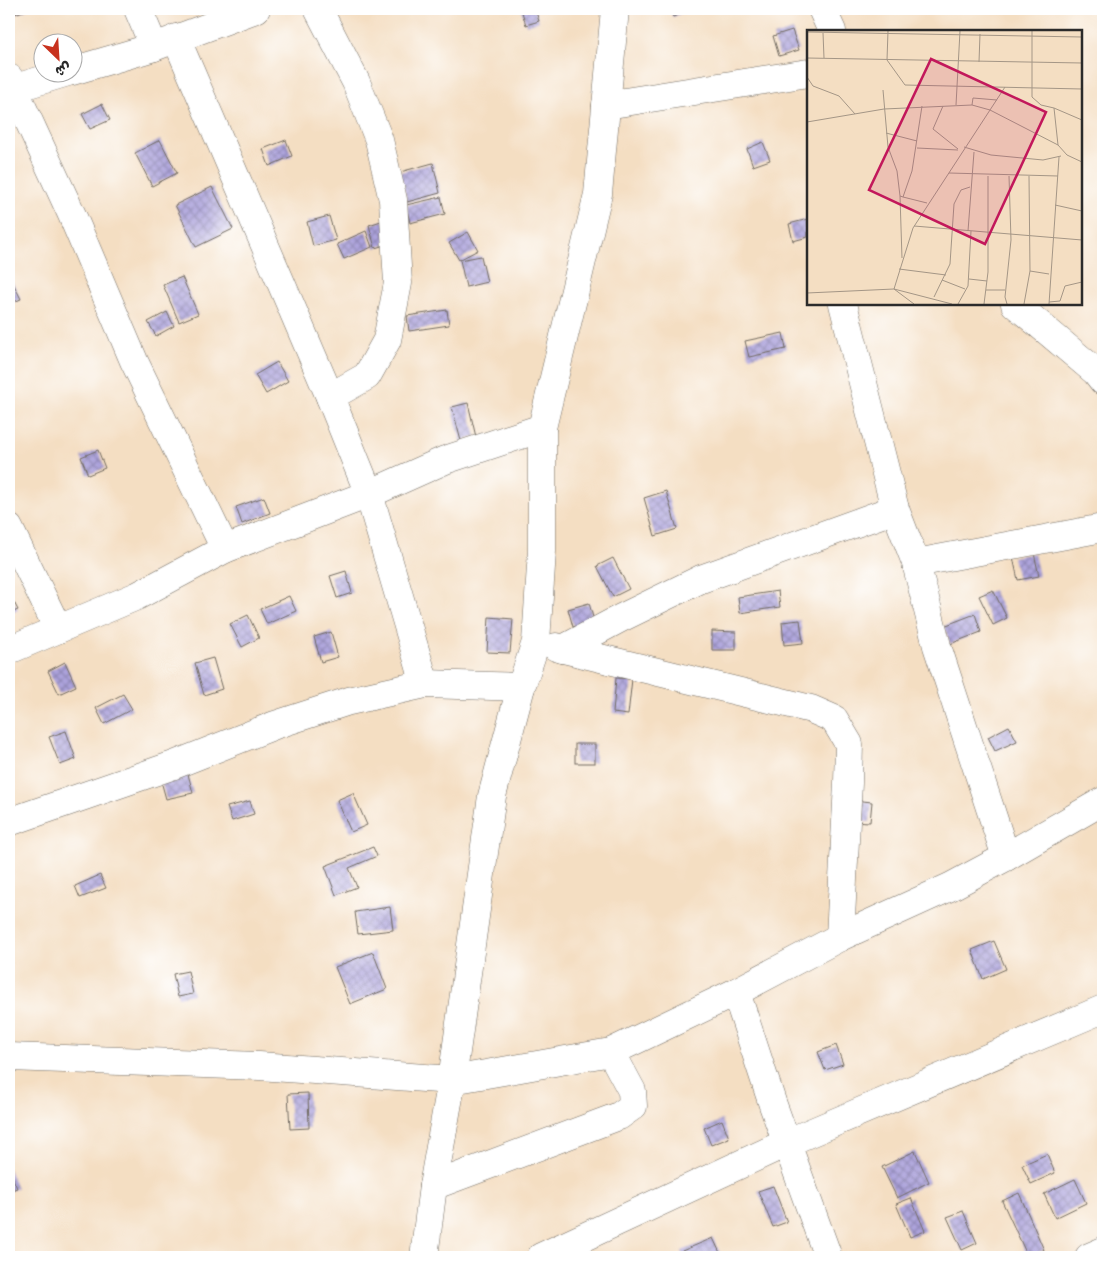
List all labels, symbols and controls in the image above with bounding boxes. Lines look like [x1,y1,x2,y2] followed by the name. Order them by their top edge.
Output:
[807,30,1082,305] inset map
[32,32,82,82] north arrow
[52,57,75,83] text: ش

